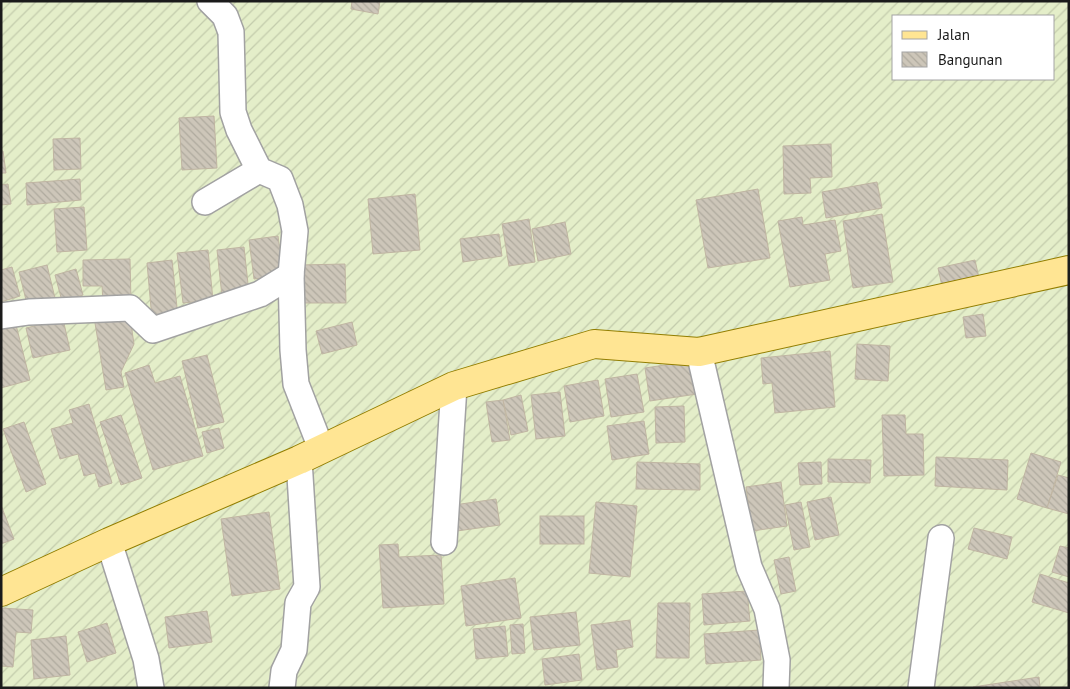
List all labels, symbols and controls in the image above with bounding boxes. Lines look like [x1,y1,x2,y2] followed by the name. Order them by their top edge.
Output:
[892,15,1055,80] legend
[937,25,970,44] text: Jalan
[938,50,1002,69] text: Bangunan

